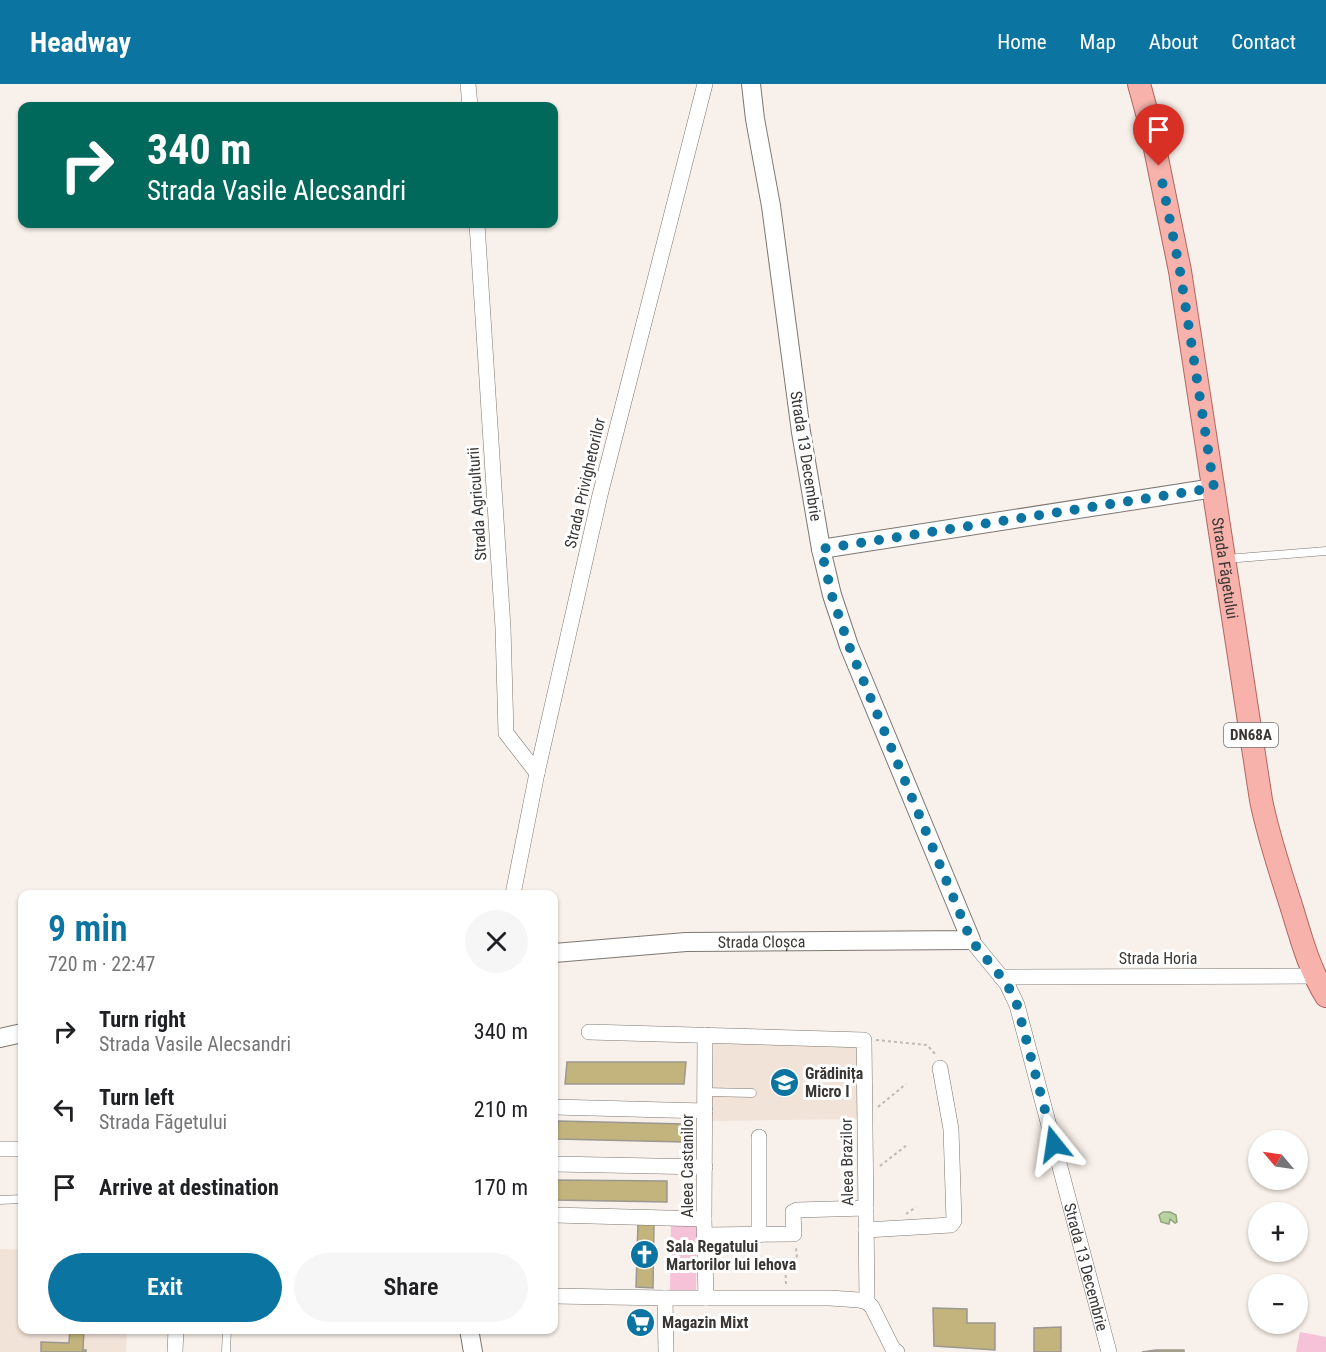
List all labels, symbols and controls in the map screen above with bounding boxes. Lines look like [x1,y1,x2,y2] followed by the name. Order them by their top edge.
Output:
[30,26,131,59] text: Headway
[997,30,1047,54] text: Home
[1080,30,1116,54] text: Map
[1149,30,1198,54] text: About
[1231,30,1296,54] text: Contact
[1133,104,1184,166] pin
[1142,113,1175,146] icon: arrive
[147,125,252,174] text: 340 m
[48,126,126,204] icon: right
[147,175,406,207] text: Strada Vasile Alecsandri
[786,390,826,522] street label: Strada 13 Decembrie
[561,416,609,550] street label: Strada Privighetorilor
[464,447,490,561] street label: Strada Agriculturii
[1208,516,1243,620] street label: Strada Făgetului
[1224,723,1278,747] road number: DN68A
[48,908,128,950] text: 9 min
[465,910,528,973] button: close
[718,932,805,952] street label: Strada Cloșca
[1119,949,1197,968] street label: Strada Horia
[48,952,155,976] text: 720 m · 22:47
[99,1007,186,1032] text: Turn right
[48,1015,81,1048] icon: right
[474,1019,528,1044] text: 340 m
[99,1032,291,1056] text: Strada Vasile Alecsandri
[805,1064,864,1101] place label: Grădinița Micro I
[768,1066,800,1098] school or university icon: Grădinița Micro I
[99,1085,174,1110] text: Turn left
[48,1093,81,1126] icon: left
[474,1097,528,1122] text: 210 m
[99,1110,227,1134] text: Strada Făgetului
[1022,1112,1086,1176] position arrow
[678,1114,697,1218] street label: Aleea Castanilor
[837,1118,857,1206] street label: Aleea Brazilor
[1248,1130,1308,1190] north arrow
[1248,1130,1308,1334] map controls
[48,1171,81,1204] icon: arrive
[99,1175,279,1200] text: Arrive at destination
[474,1175,528,1200] text: 170 m
[1060,1201,1112,1333] street label: Strada 13 Decembrie
[1248,1202,1308,1262] button: +
[666,1237,797,1274] place label: Sala Regatului Martorilor lui Iehova
[629,1239,661,1271] church icon: Sala Regatului Martorilor lui Iehova
[48,1253,282,1322] button: Exit
[294,1253,528,1322] button: Share
[1248,1274,1308,1334] button: −
[625,1306,657,1338] supermarket icon: Magazin Mixt
[662,1313,748,1332] place label: Magazin Mixt

